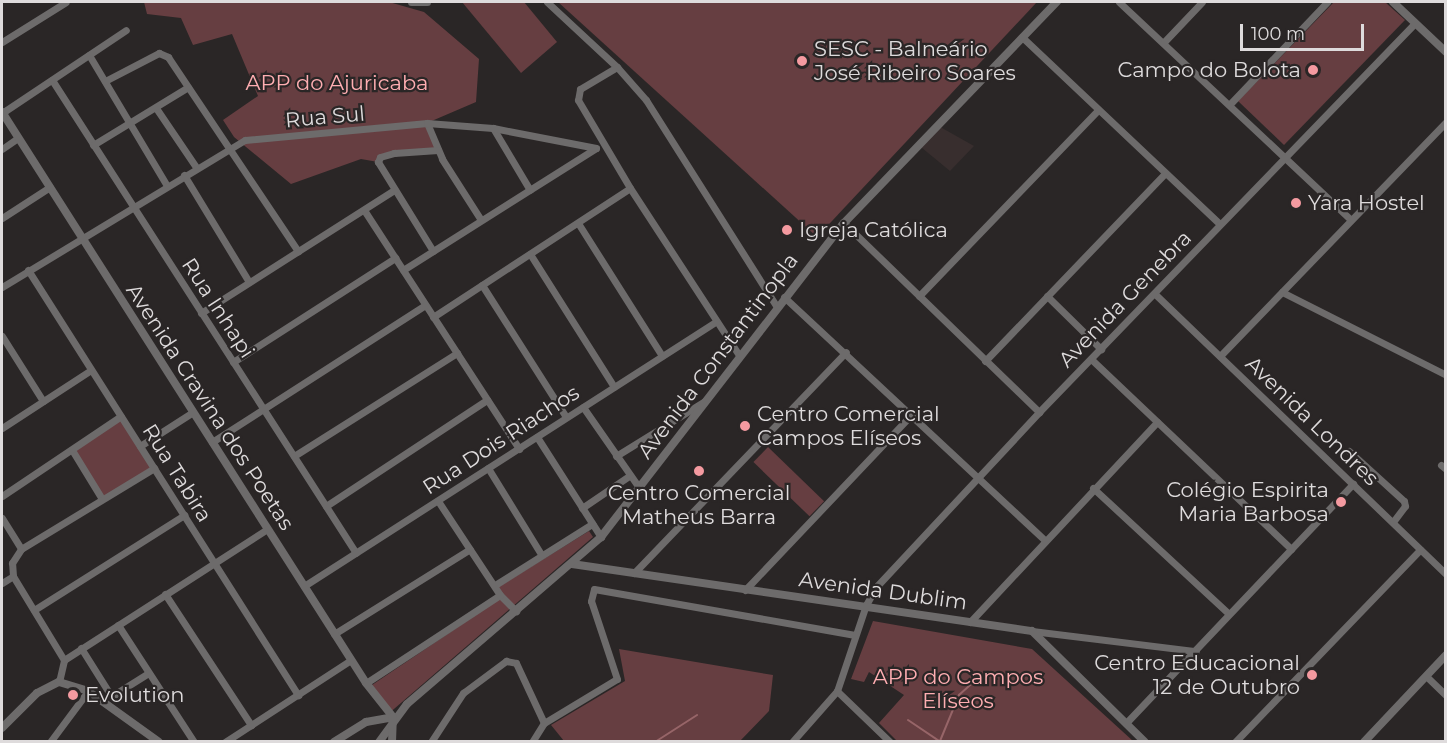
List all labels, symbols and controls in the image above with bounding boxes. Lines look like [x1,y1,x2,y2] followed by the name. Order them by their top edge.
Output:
[1243,12,1368,50] scale bar
[1251,23,1305,45] text: 100 m
[814,36,1016,86] place label: SESC - Balneário José Ribeiro Soares
[795,54,809,68] marker: SESC - Balneário José Ribeiro Soares
[1117,57,1301,83] place label: Campo do Bolota
[1306,63,1320,77] marker: Campo do Bolota
[245,70,429,96] park label: APP do Ajuricaba
[284,101,366,133] street label: Rua Sul
[1308,190,1425,216] place label: Yara Hostel
[1289,196,1303,210] marker: Yara Hostel
[799,217,948,243] place label: Igreja Católica
[780,223,794,237] marker: Igreja Católica
[1053,225,1197,373] street label: Avenida Genebra
[632,248,804,464] street label: Avenida Constantinopla
[176,253,260,363] street label: Rua Inhapi
[121,279,299,535] street label: Avenida Cravina dos Poetas
[1240,351,1384,491] street label: Avenida Londres
[418,380,584,500] street label: Rua Dois Riachos
[757,401,940,451] place label: Centro Comercial Campos Elíseos
[137,419,217,527] street label: Rua Tabira
[738,419,752,433] marker: Centro Comercial Campos Elíseos
[692,464,706,478] marker: Centro Comercial Matheus Barra
[1166,477,1329,527] place label: Colégio Espirita Maria Barbosa
[608,480,790,530] place label: Centro Comercial Matheus Barra
[1334,495,1348,509] marker: Colégio Espirita Maria Barbosa
[797,567,969,615] street label: Avenida Dublim
[1094,650,1300,700] place label: Centro Educacional 12 de Outubro
[873,664,1043,714] park label: APP do Campos Elíseos
[1305,668,1319,682] marker: Centro Educacional 12 de Outubro
[85,682,184,708] place label: Evolution
[66,688,80,702] marker: Evolution

